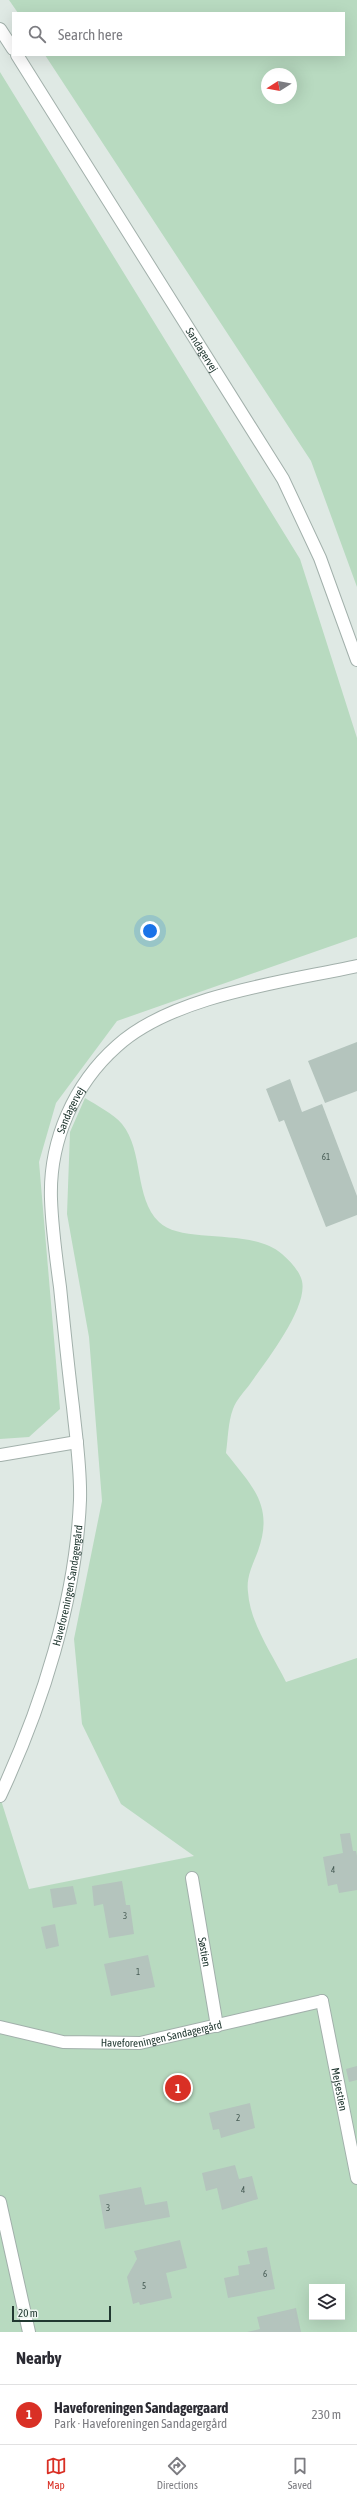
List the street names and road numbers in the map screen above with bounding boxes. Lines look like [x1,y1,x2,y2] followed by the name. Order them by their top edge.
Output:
[184,325,220,374] street label: Sandagervej
[55,1085,87,1135] street label: Sandagervej
[50,1524,84,1647] street label: Haveforeningen Sandagergård
[196,1936,213,1968] street label: Søstien
[101,2018,223,2049] street label: Haveforeningen Sandagergård
[329,2067,350,2112] street label: Mejsestien

